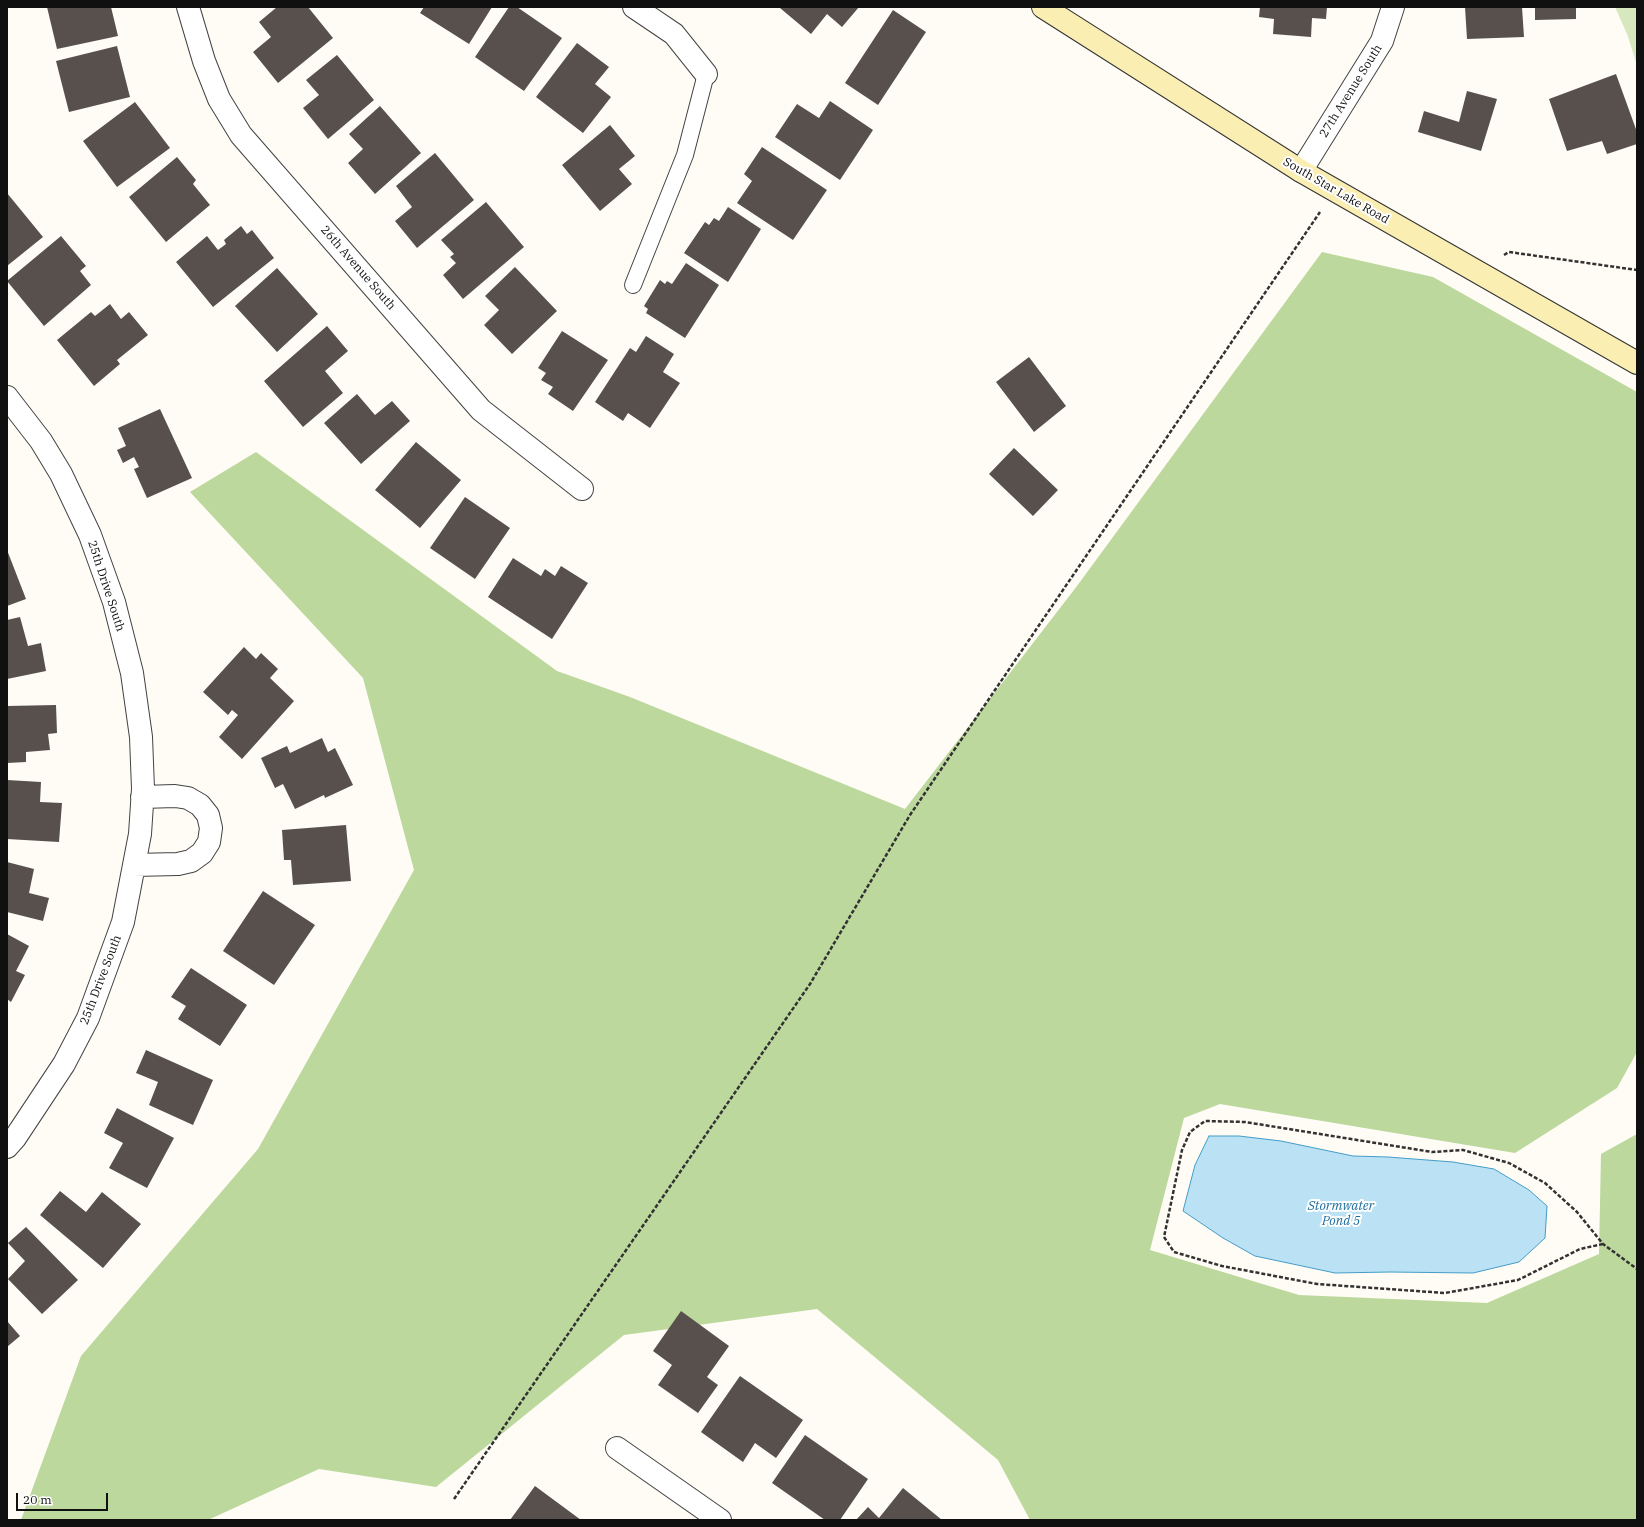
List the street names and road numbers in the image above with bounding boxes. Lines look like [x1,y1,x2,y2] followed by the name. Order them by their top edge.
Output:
[1317,42,1385,140] street label: 27th Avenue South
[1280,155,1392,227] street label: South Star Lake Road
[318,223,398,313] street label: 26th Avenue South
[84,539,128,633] street label: 25th Drive South
[77,933,125,1027] street label: 25th Drive South

